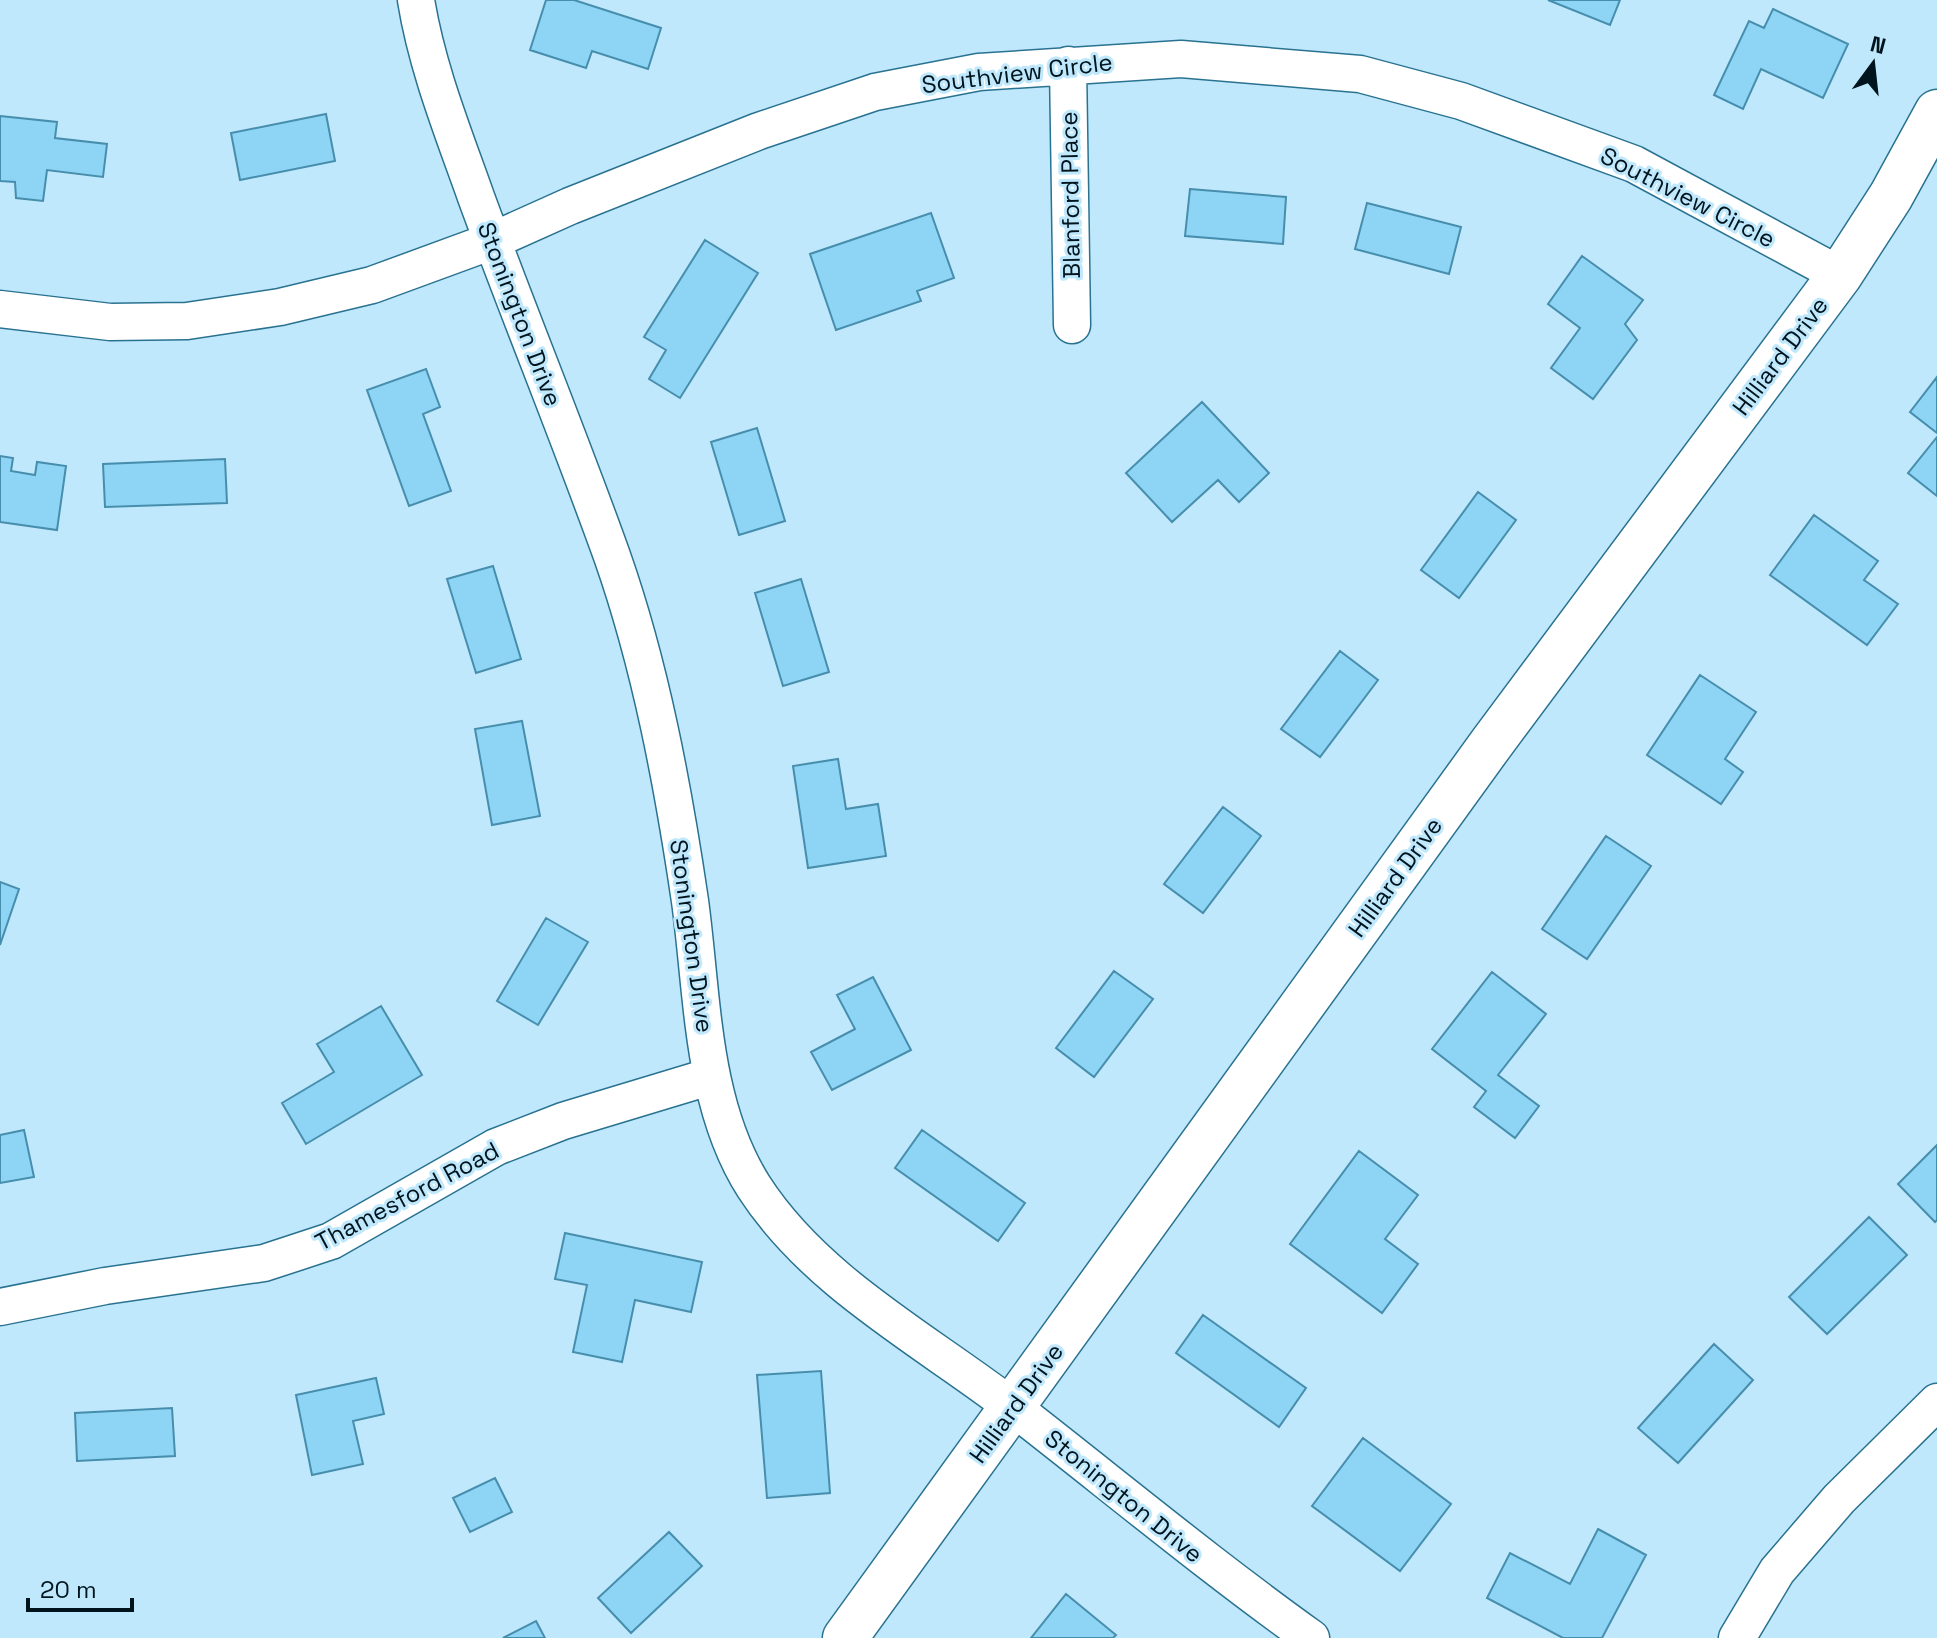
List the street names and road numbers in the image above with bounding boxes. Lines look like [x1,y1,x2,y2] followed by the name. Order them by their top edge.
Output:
[920,46,1114,100] street label: Southview Circle
[1053,111,1087,279] street label: Blanford Place
[1595,140,1781,254] street label: Southview Circle
[471,218,569,410] street label: Stonington Drive
[1725,290,1835,422] street label: Hilliard Drive
[1341,811,1449,943] street label: Hilliard Drive
[663,837,721,1035] street label: Stonington Drive
[310,1134,504,1258] street label: Thamesford Road
[962,1337,1070,1469] street label: Hilliard Drive
[1039,1423,1209,1569] street label: Stonington Drive

